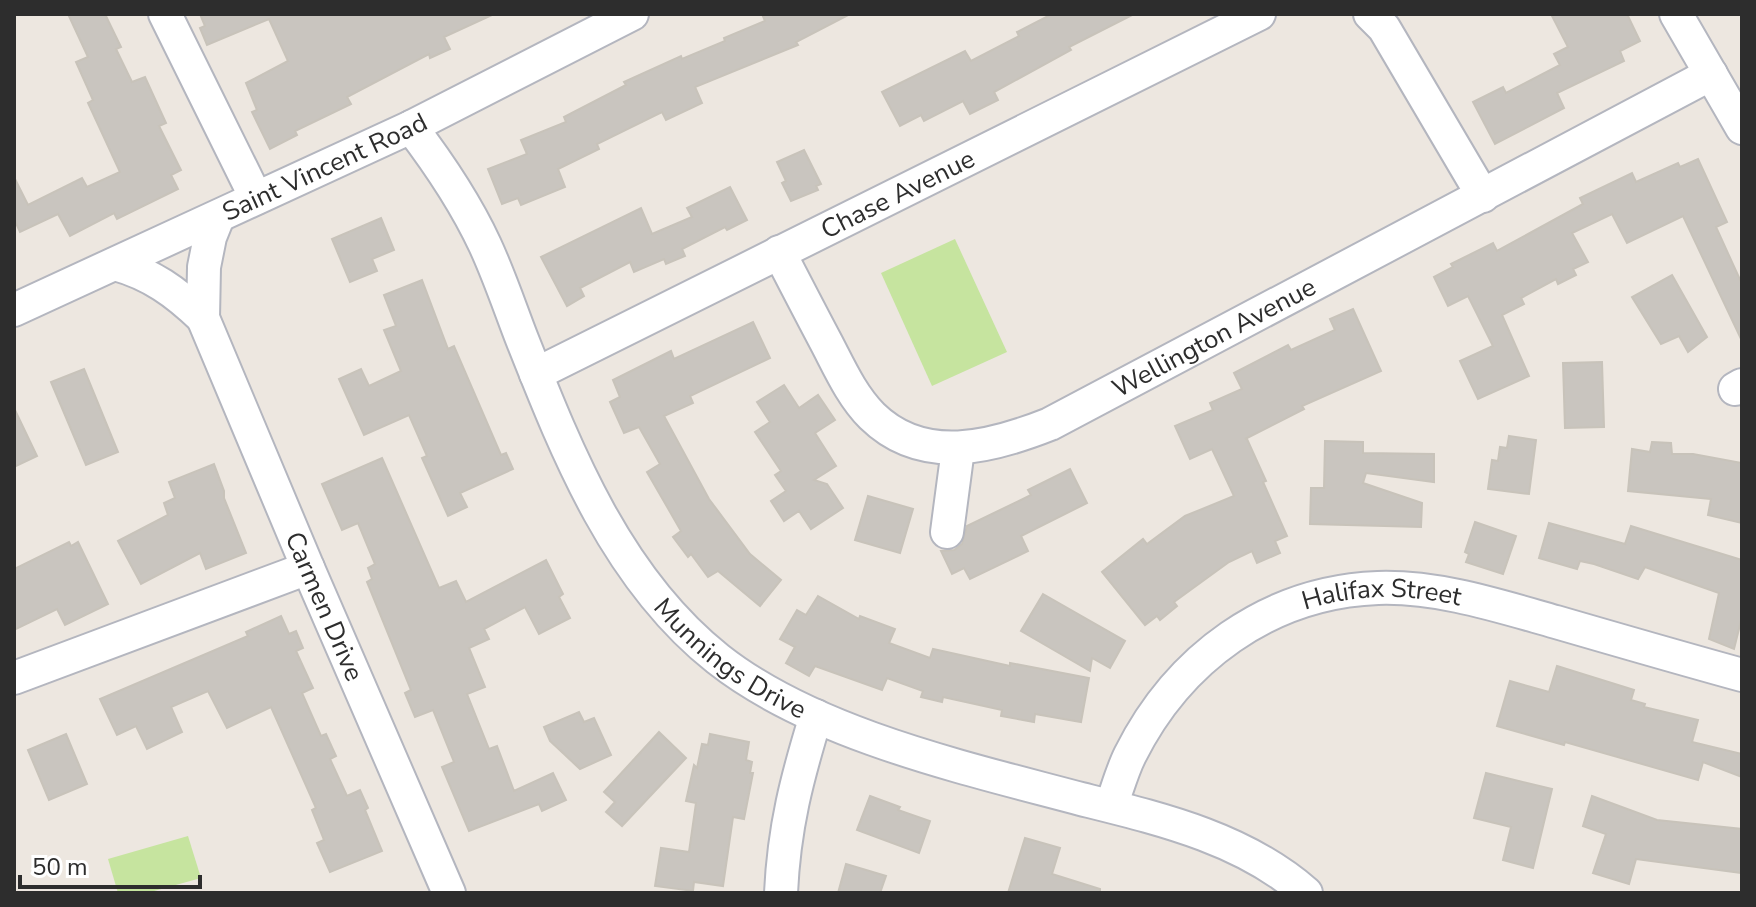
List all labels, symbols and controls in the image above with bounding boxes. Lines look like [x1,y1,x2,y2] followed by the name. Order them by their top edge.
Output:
[217,105,433,230] street label: Saint Vincent Road
[815,141,981,247] street label: Chase Avenue
[1106,269,1322,406] street label: Wellington Avenue
[277,526,372,687] street label: Carmen Drive
[1298,571,1466,618] street label: Halifax Street
[646,590,812,727] street label: Munnings Drive
[20,839,200,889] scale bar
[32,851,88,883] text: 50 m

